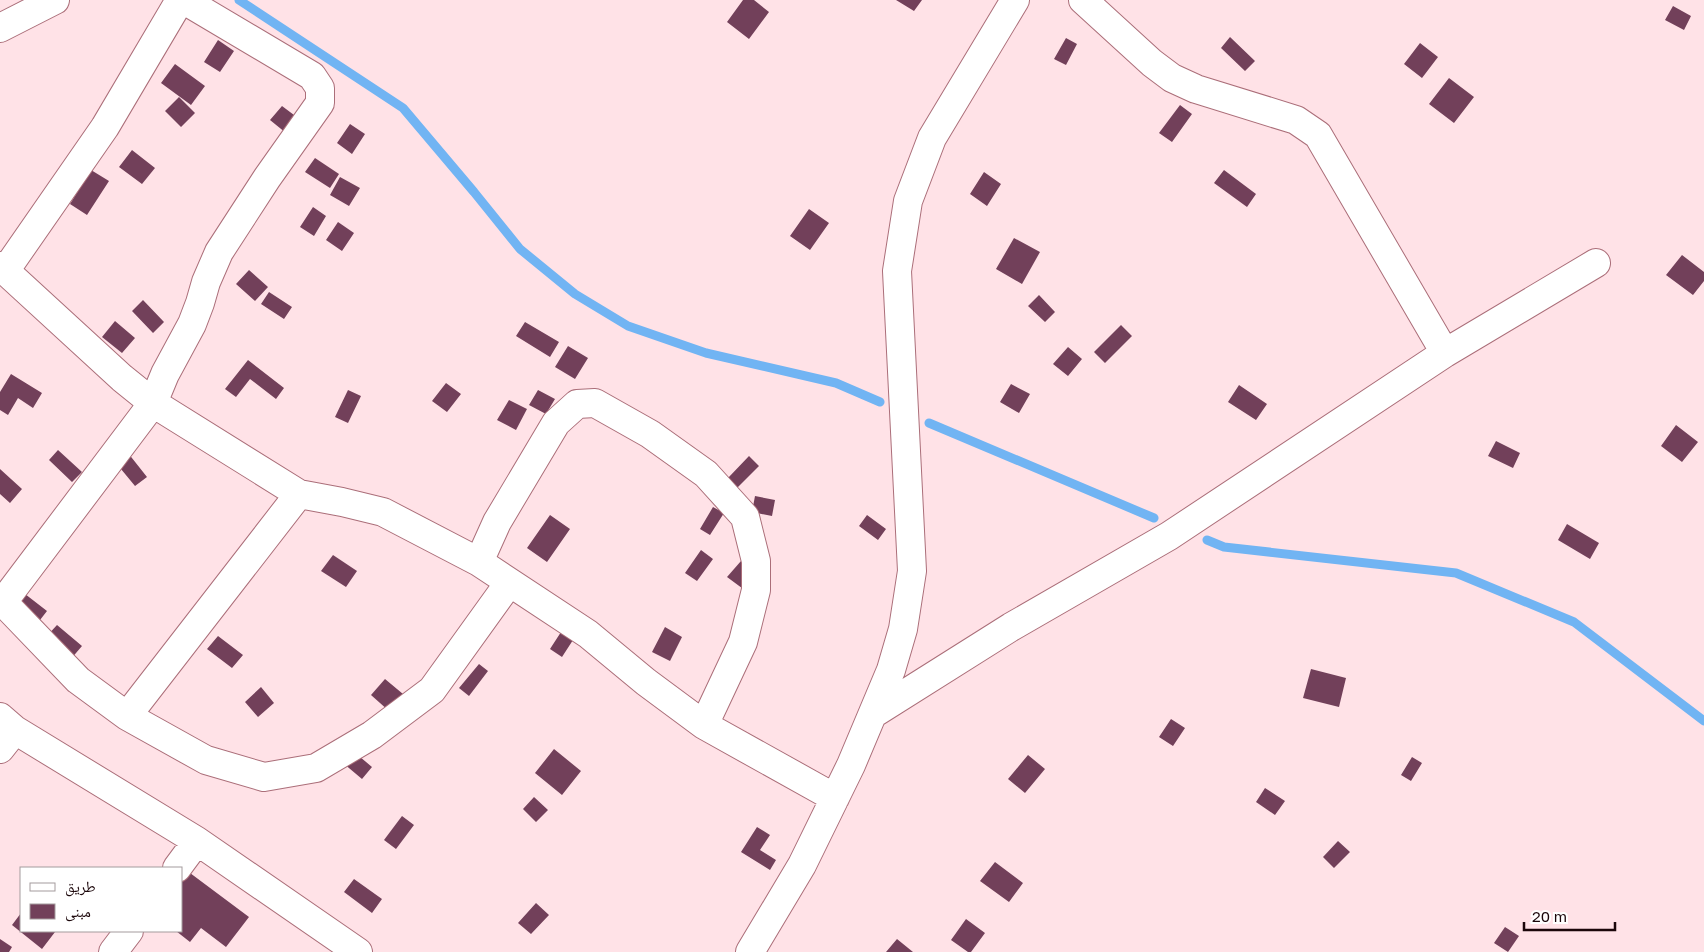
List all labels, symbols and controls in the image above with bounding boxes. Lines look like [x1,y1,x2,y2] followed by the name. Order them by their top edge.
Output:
[20,867,182,932] legend
[65,877,96,897] text: طريق
[1524,900,1615,932] scale bar
[65,902,91,922] text: مبنى
[1532,907,1567,925] text: 20 m

